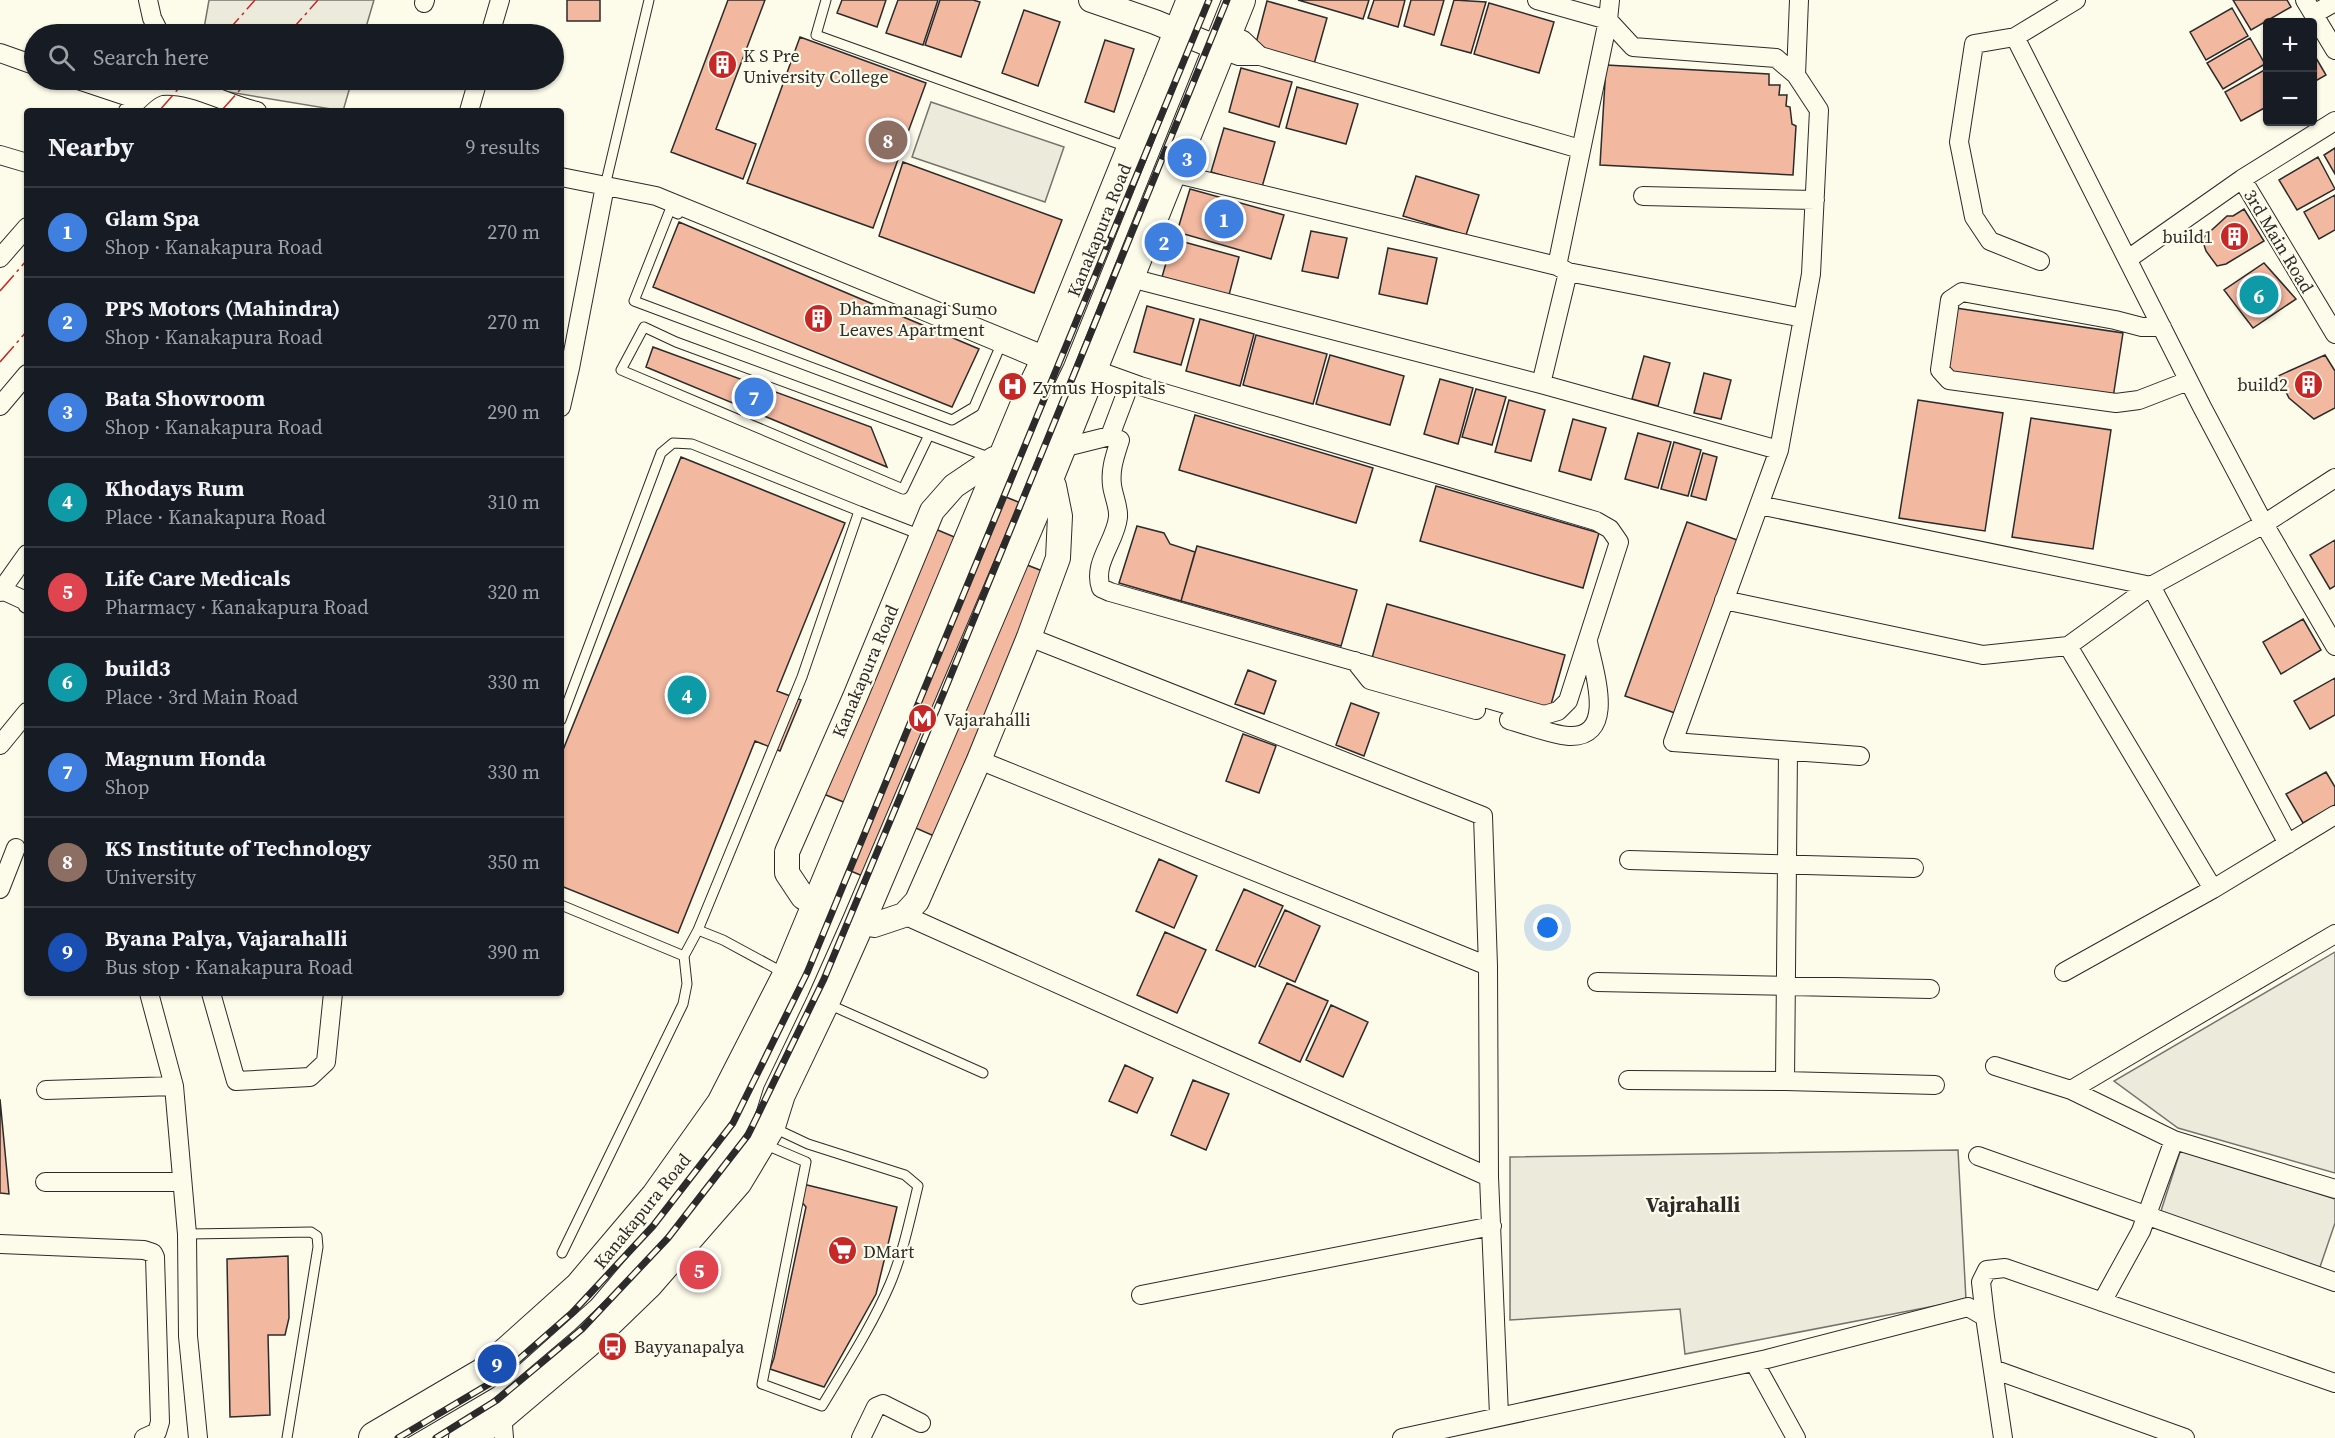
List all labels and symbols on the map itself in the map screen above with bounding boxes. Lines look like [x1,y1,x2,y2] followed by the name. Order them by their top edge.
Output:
[743,43,889,89] place label: K S Pre University College
[706,49,738,81] building icon: K S Pre University College
[868,118,908,162] pin: 8
[1168,136,1206,180] pin: 3
[1061,159,1137,301] street label: Kanakapura Road
[2238,184,2320,298] street label: 3rd Main Road
[1204,196,1244,242] pin: 1
[1144,220,1184,264] pin: 2
[2218,220,2250,252] building icon: build1
[2162,224,2213,249] place label: build1
[2240,272,2278,318] pin: 6
[839,296,998,342] place label: Dhammanagi Sumo Leaves Apartment
[802,302,834,334] building icon: Dhammanagi Sumo Leaves Apartment
[2293,368,2325,400] building icon: build2
[996,371,1028,403] hospital icon: Zymus Hospitals
[2237,372,2288,397] place label: build2
[734,374,774,420] pin: 7
[1033,375,1166,400] place label: Zymus Hospitals
[826,601,904,741] street label: Kanakapura Road
[668,672,706,718] pin: 4
[907,703,939,735] metro station icon: Vajarahalli
[944,707,1031,732] place label: Vajarahalli
[1533,913,1562,942] your location
[588,1148,696,1274] street label: Kanakapura Road
[1646,1190,1741,1219] district label: Vajrahalli
[826,1235,858,1267] supermarket icon: DMart
[863,1239,914,1264] place label: DMart
[680,1248,718,1292] pin: 5
[597,1330,629,1362] bus stop icon: Bayyanapalya
[634,1334,745,1359] place label: Bayyanapalya
[478,1342,516,1386] pin: 9

